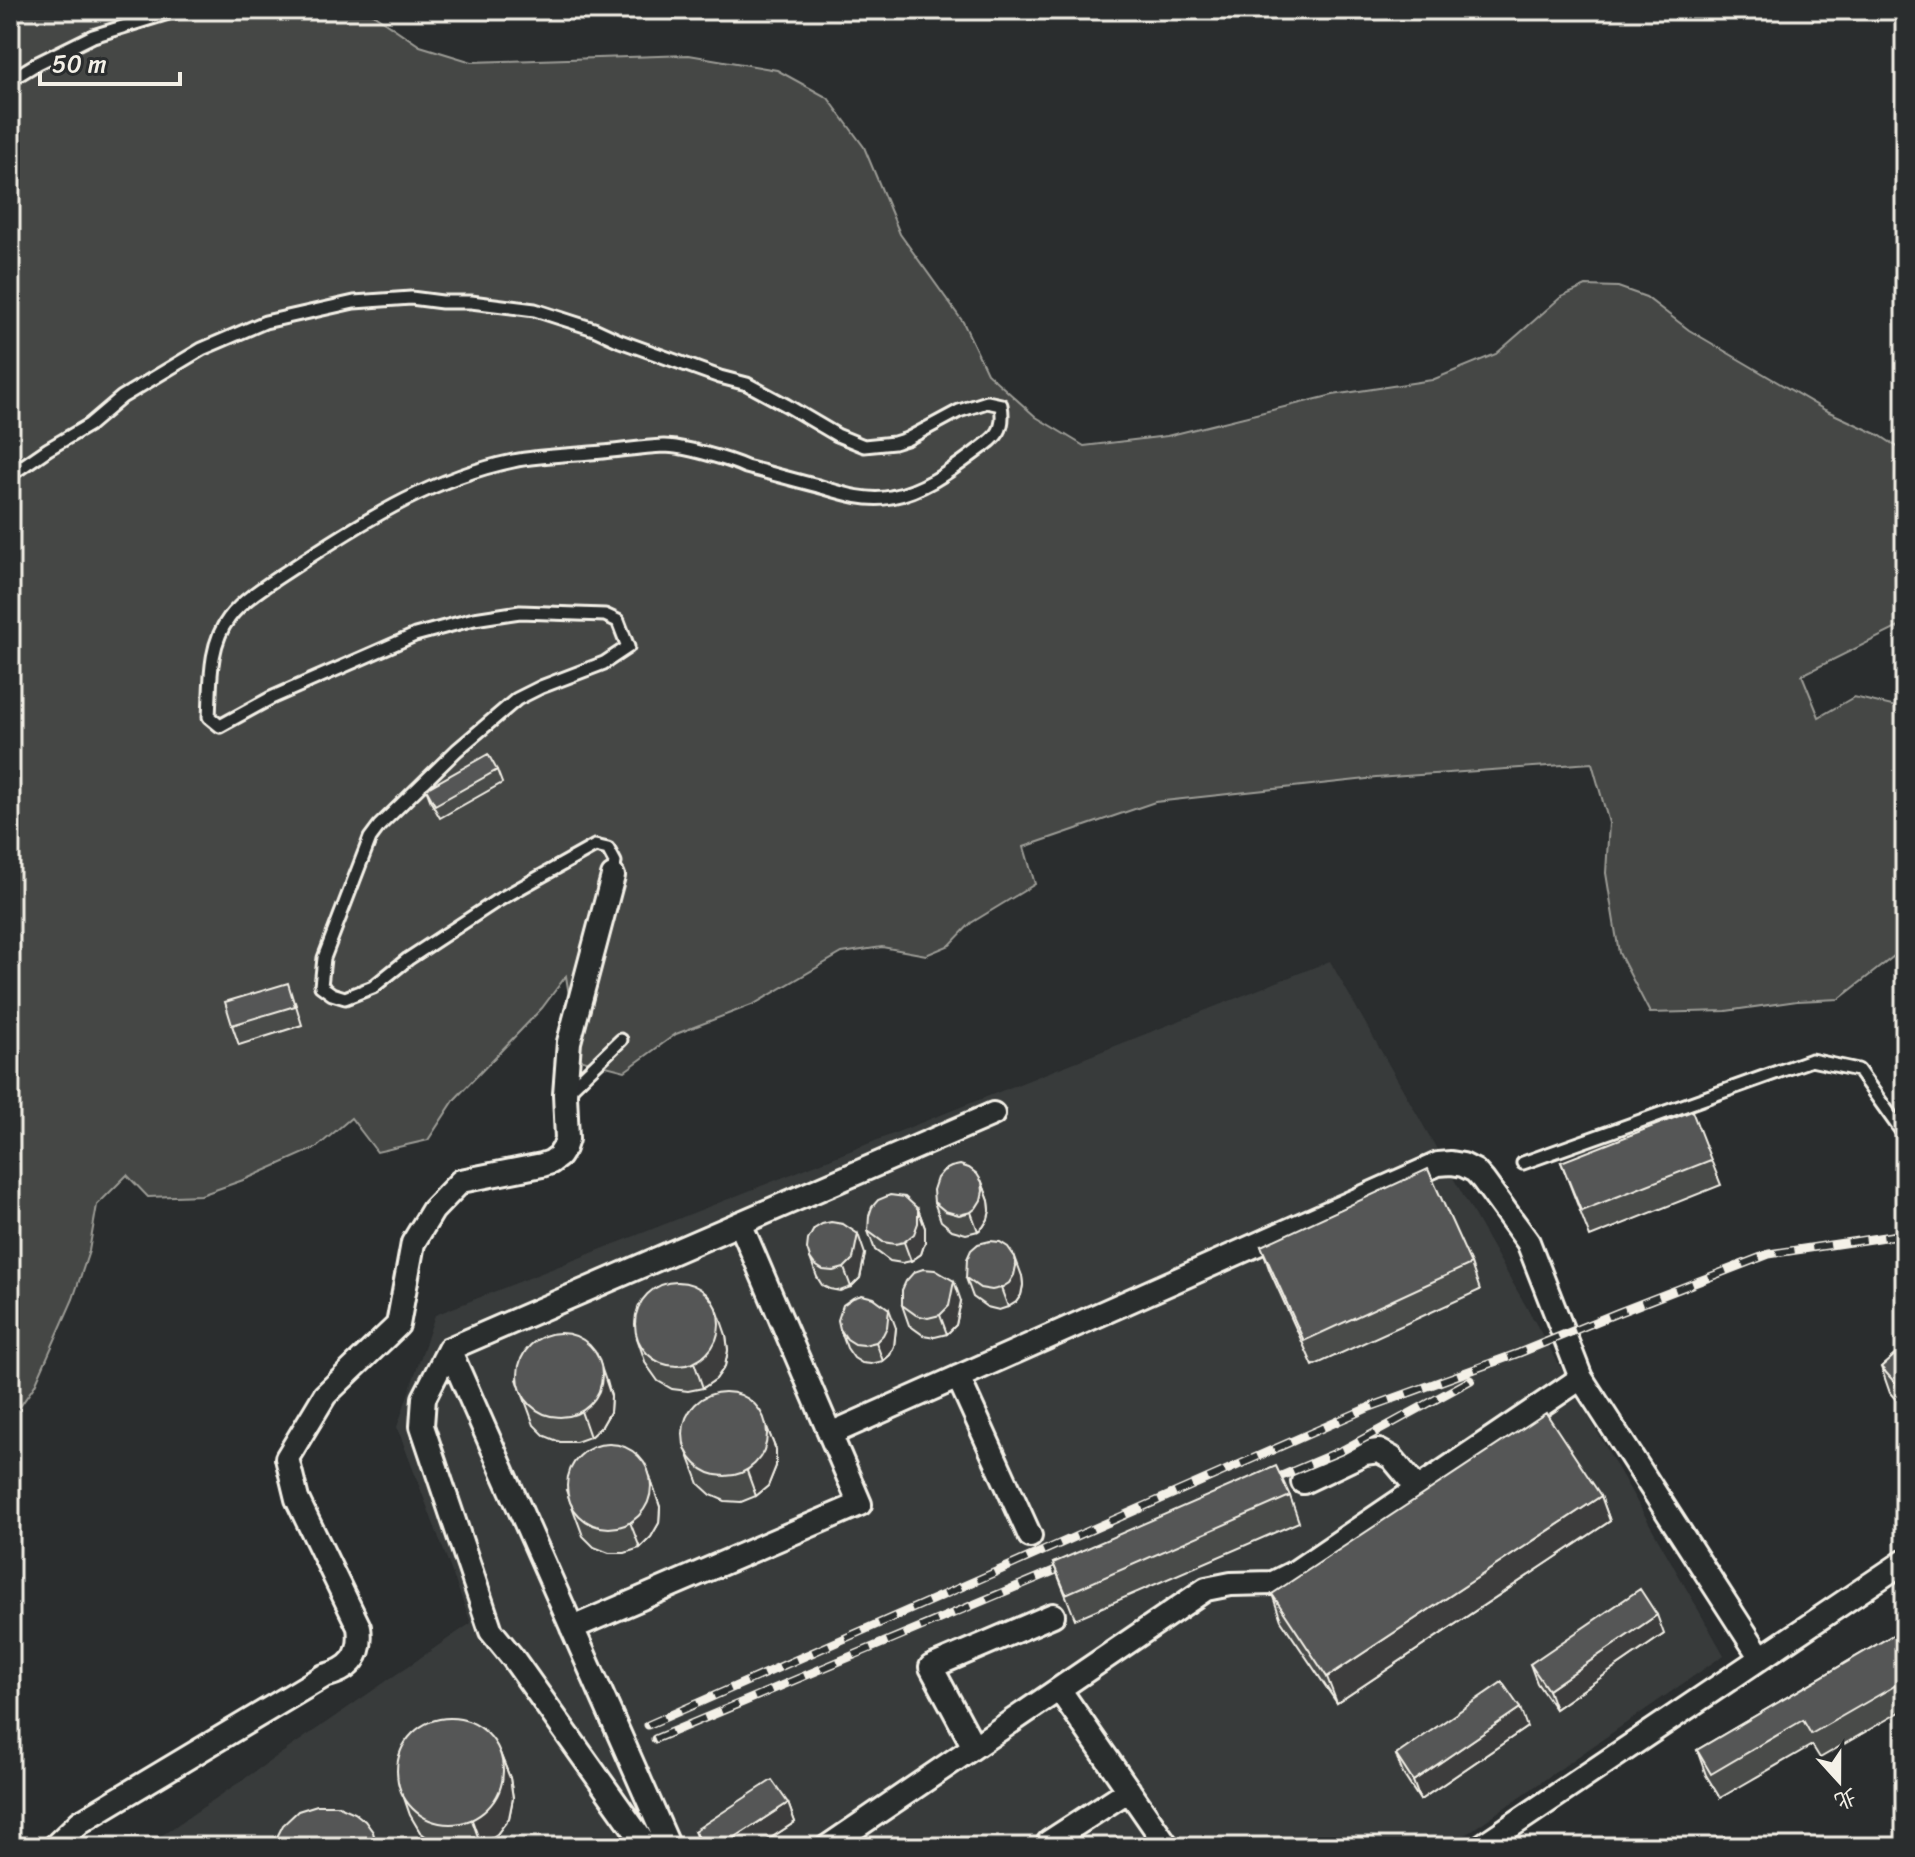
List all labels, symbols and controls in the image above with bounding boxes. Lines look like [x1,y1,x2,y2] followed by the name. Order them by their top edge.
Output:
[40,36,180,86] scale bar
[52,43,107,85] text: 50 m
[1799,1741,1879,1821] north arrow
[1829,1777,1863,1821] text: 北

